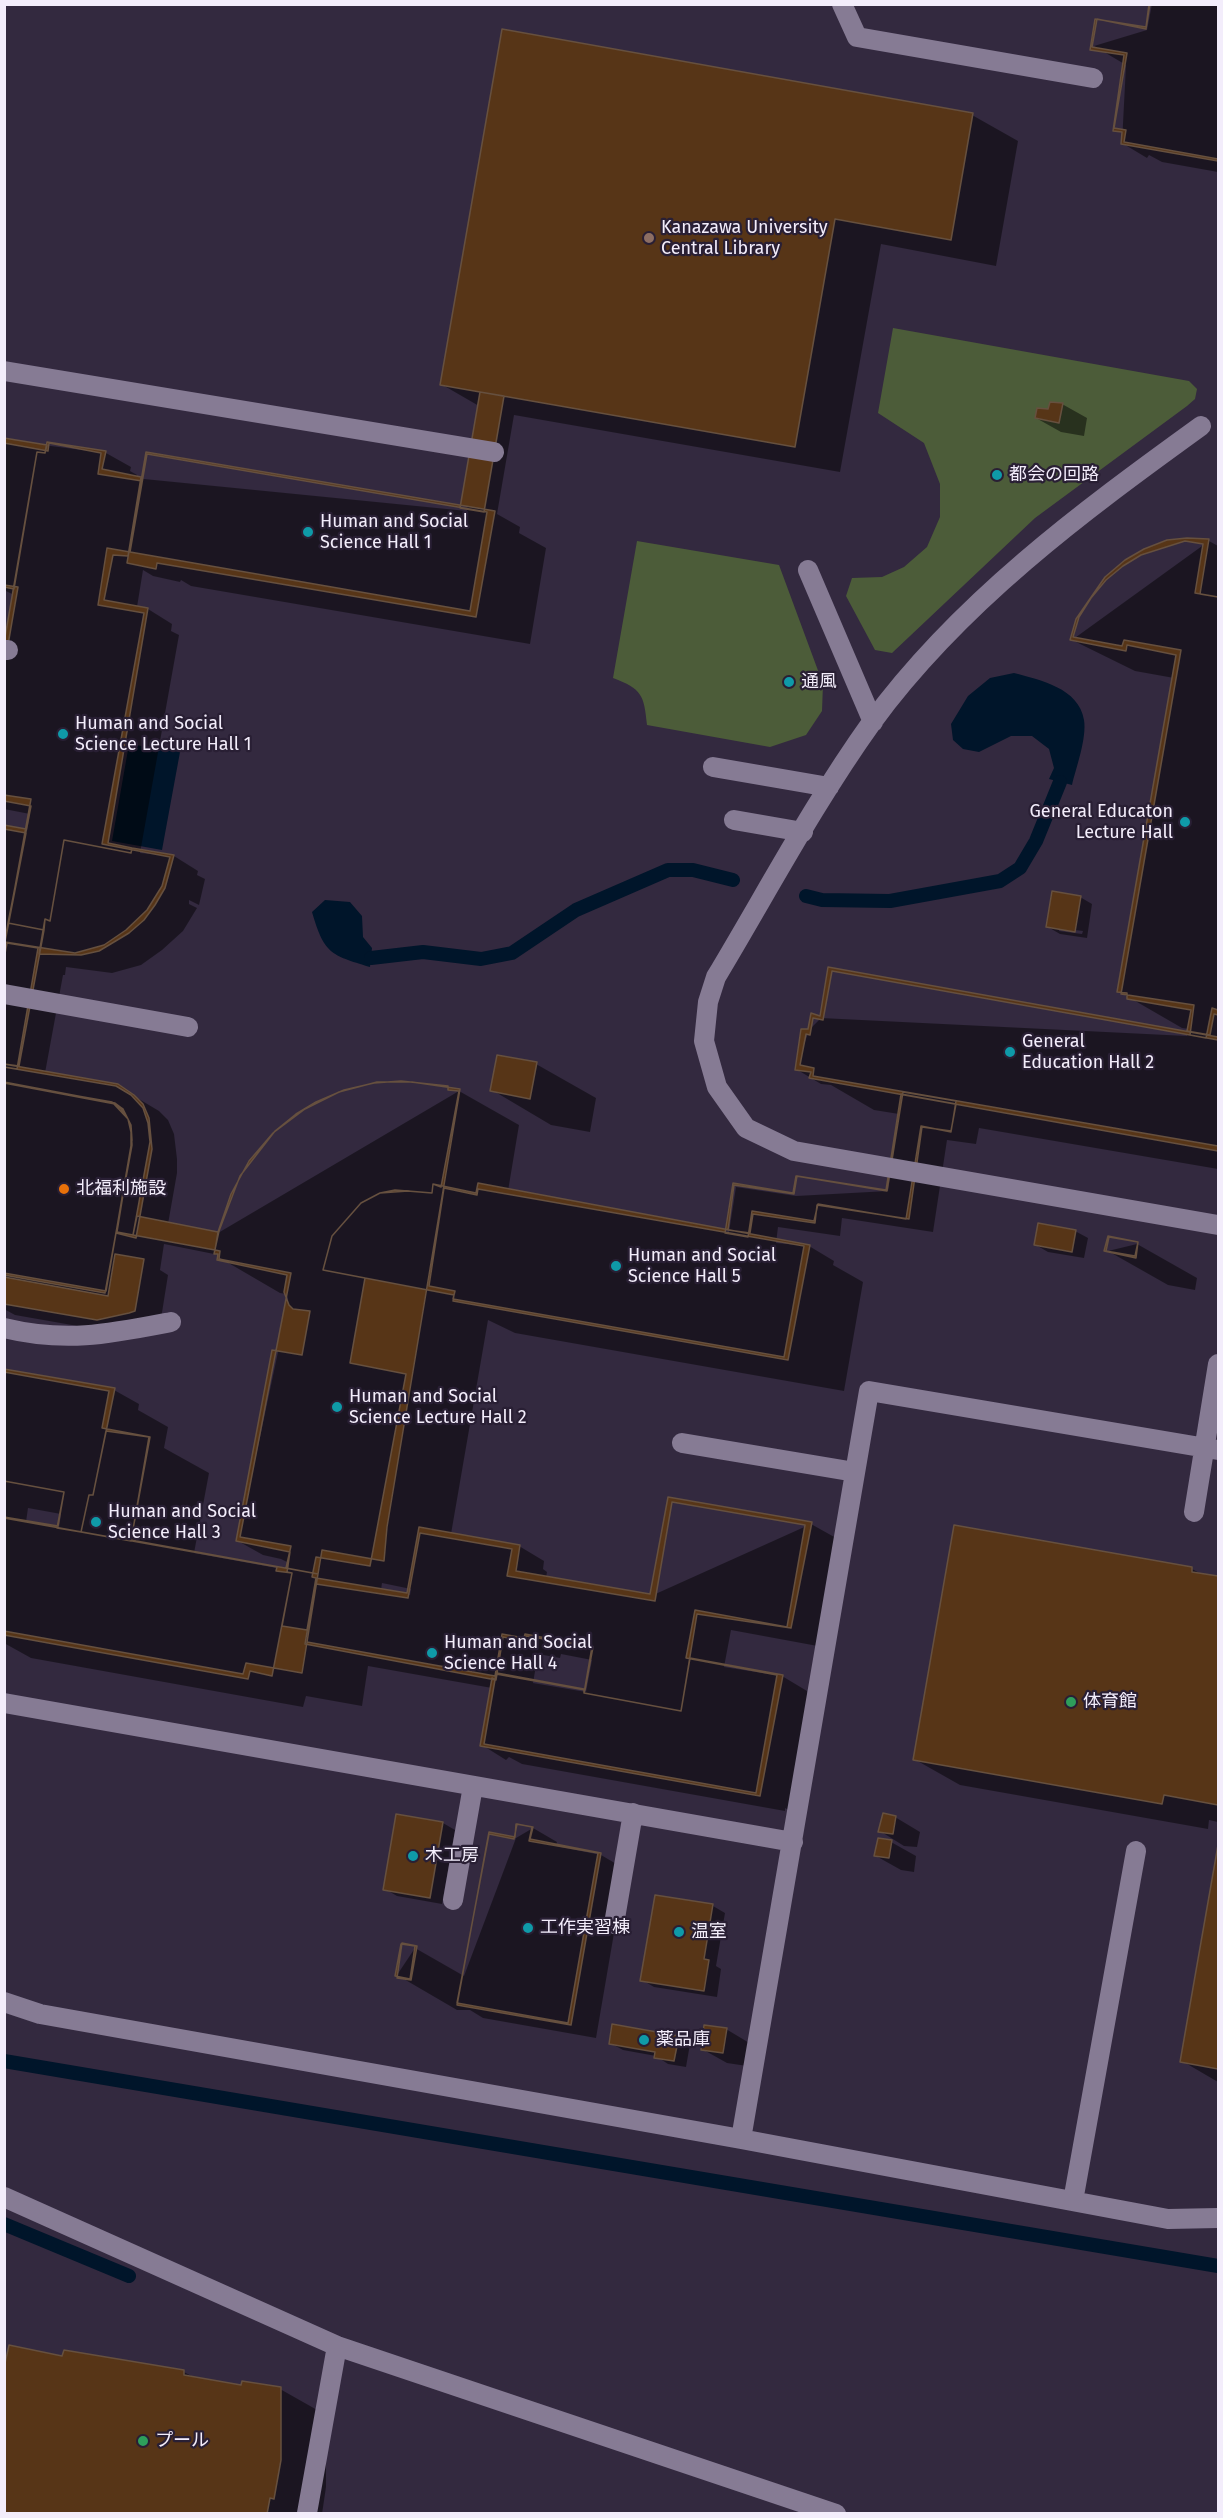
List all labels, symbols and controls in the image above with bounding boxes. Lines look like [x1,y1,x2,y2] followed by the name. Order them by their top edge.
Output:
[661,217,828,260] place label: Kanazawa University Central Library
[642,231,656,245] marker: Kanazawa University Central Library
[1009,464,1099,486] place label: 都会の回路
[990,468,1004,482] marker: 都会の回路
[320,511,468,554] place label: Human and Social Science Hall 1
[301,525,315,539] marker: Human and Social Science Hall 1
[801,671,837,693] place label: 通風
[782,675,796,689] marker: 通風
[75,713,252,756] place label: Human and Social Science Lecture Hall 1
[56,727,70,741] marker: Human and Social Science Lecture Hall 1
[1029,801,1173,844] place label: General Educaton Lecture Hall
[1178,815,1192,829] marker: General Educaton Lecture Hall
[1022,1031,1154,1074] place label: General Education Hall 2
[1003,1045,1017,1059] marker: General Education Hall 2
[76,1178,166,1200] place label: 北福利施設
[57,1182,71,1196] marker: 北福利施設
[628,1245,776,1288] place label: Human and Social Science Hall 5
[609,1259,623,1273] marker: Human and Social Science Hall 5
[349,1386,527,1428] place label: Human and Social Science Lecture Hall 2
[330,1400,344,1414] marker: Human and Social Science Lecture Hall 2
[108,1501,256,1544] place label: Human and Social Science Hall 3
[89,1515,103,1529] marker: Human and Social Science Hall 3
[444,1632,592,1674] place label: Human and Social Science Hall 4
[425,1646,439,1660] marker: Human and Social Science Hall 4
[1083,1691,1137,1713] place label: 体育館
[1064,1695,1078,1709] marker: 体育館
[425,1845,479,1867] place label: 木工房
[406,1849,420,1863] marker: 木工房
[540,1917,630,1939] place label: 工作実習棟
[521,1921,535,1935] marker: 工作実習棟
[691,1921,727,1943] place label: 温室
[672,1925,686,1939] marker: 温室
[656,2029,710,2051] place label: 薬品庫
[637,2033,651,2047] marker: 薬品庫
[155,2430,209,2452] place label: プール
[136,2434,150,2448] marker: プール

